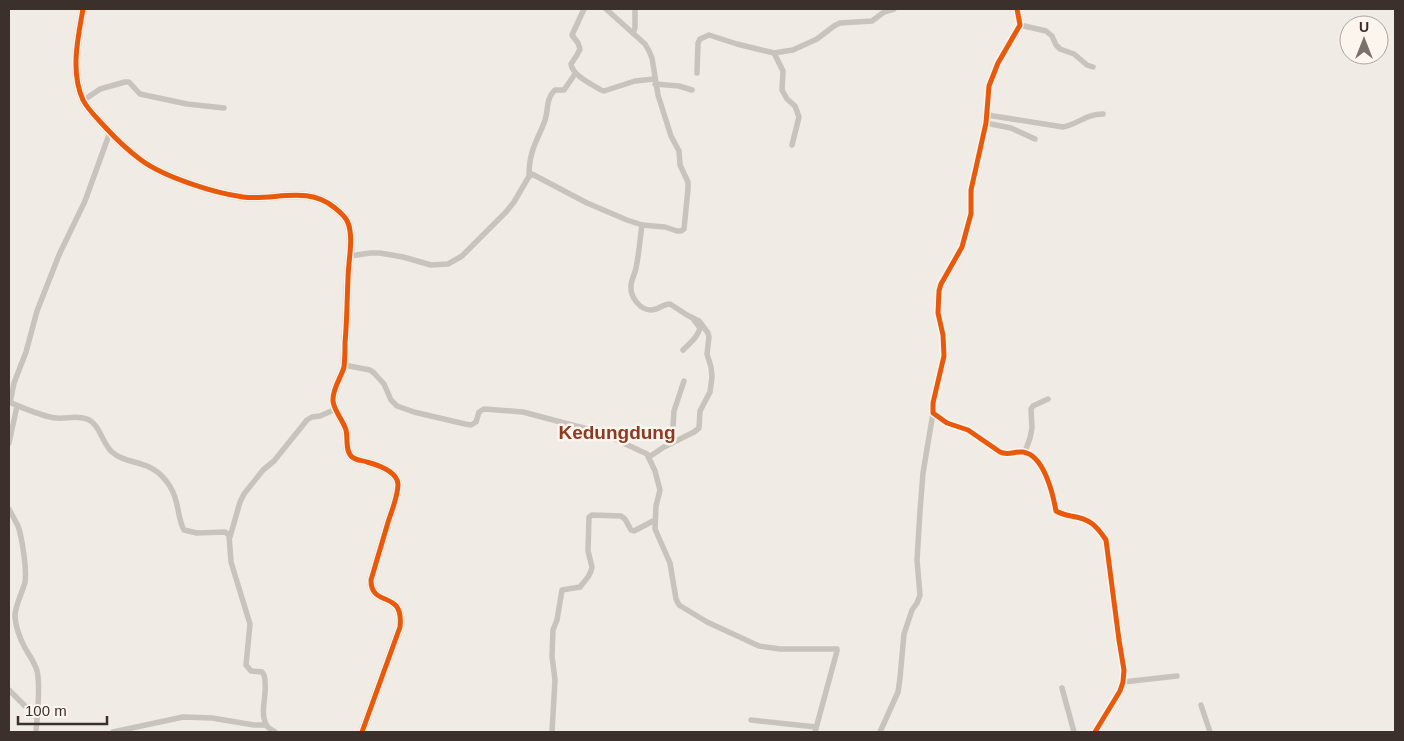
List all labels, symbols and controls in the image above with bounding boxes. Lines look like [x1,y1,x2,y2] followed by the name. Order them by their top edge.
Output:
[1339,15,1389,65] north arrow
[1359,19,1369,35] text: U
[558,422,676,443] district label: Kedungdung
[18,694,106,726] scale bar
[25,702,67,719] text: 100 m

